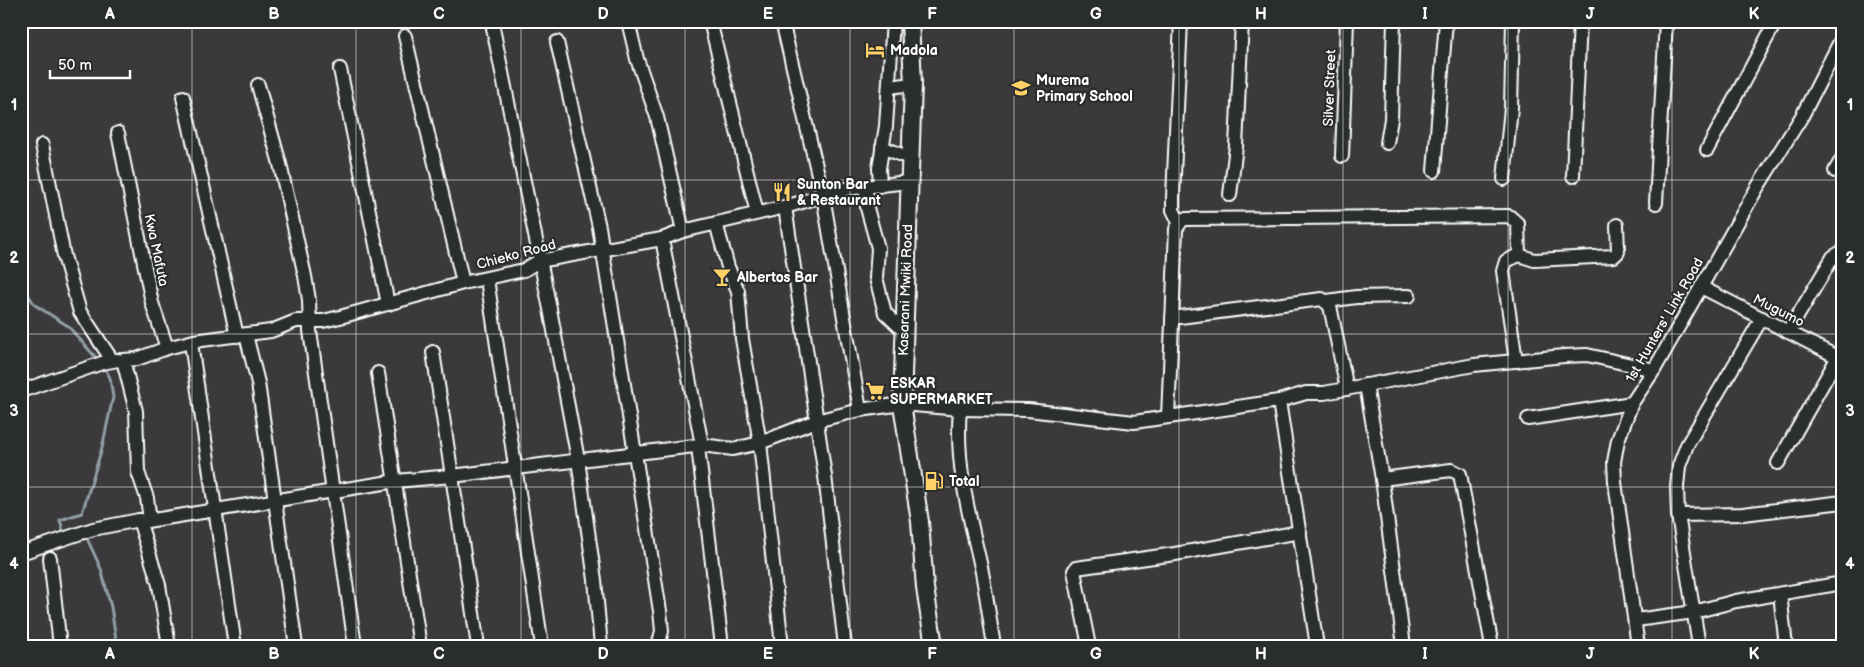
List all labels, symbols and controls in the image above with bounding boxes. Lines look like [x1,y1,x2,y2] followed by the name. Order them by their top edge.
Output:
[104,5,115,24] text: A
[268,5,280,24] text: B
[433,5,445,24] text: C
[597,5,609,24] text: D
[763,5,773,24] text: E
[927,5,937,24] text: F
[1090,5,1102,24] text: G
[1255,5,1267,24] text: H
[1422,5,1428,24] text: I
[1586,5,1595,24] text: J
[1749,5,1760,24] text: K
[864,39,886,61] hotel icon: Madola
[890,42,938,59] place label: Madola
[50,48,130,80] scale bar
[1320,49,1339,127] street label: Silver Street
[58,56,92,75] text: 50 m
[1036,72,1133,105] place label: Murema Primary School
[1010,77,1032,99] school or university icon: Murema Primary School
[11,96,17,115] text: 1
[1847,96,1853,115] text: 1
[797,176,881,209] place label: Sunton Bar & Restaurant
[771,181,793,203] restaurant icon: Sunton Bar & Restaurant
[141,212,172,288] street label: Kwa Mafuta
[895,224,916,356] street label: Kasarani Mwiki Road
[475,236,558,273] street label: Chieko Road
[9,249,19,268] text: 2
[1845,249,1855,268] text: 2
[1622,255,1707,386] street label: 1st Hunters' Link Road
[711,266,733,288] bar icon: Albertos Bar
[736,269,818,286] place label: Albertos Bar
[1750,290,1807,331] street label: Mugumo
[890,375,993,408] place label: ESKAR SUPERMARKET
[864,380,886,402] supermarket icon: ESKAR SUPERMARKET
[9,402,19,421] text: 3
[1845,402,1855,421] text: 3
[923,470,945,492] fuel station icon: Total
[949,473,979,490] place label: Total
[9,555,19,574] text: 4
[1845,555,1855,574] text: 4
[104,645,115,664] text: A
[268,645,280,664] text: B
[433,645,445,664] text: C
[597,645,609,664] text: D
[763,645,773,664] text: E
[927,645,937,664] text: F
[1090,645,1102,664] text: G
[1255,645,1267,664] text: H
[1422,645,1428,664] text: I
[1586,645,1595,664] text: J
[1749,645,1760,664] text: K

